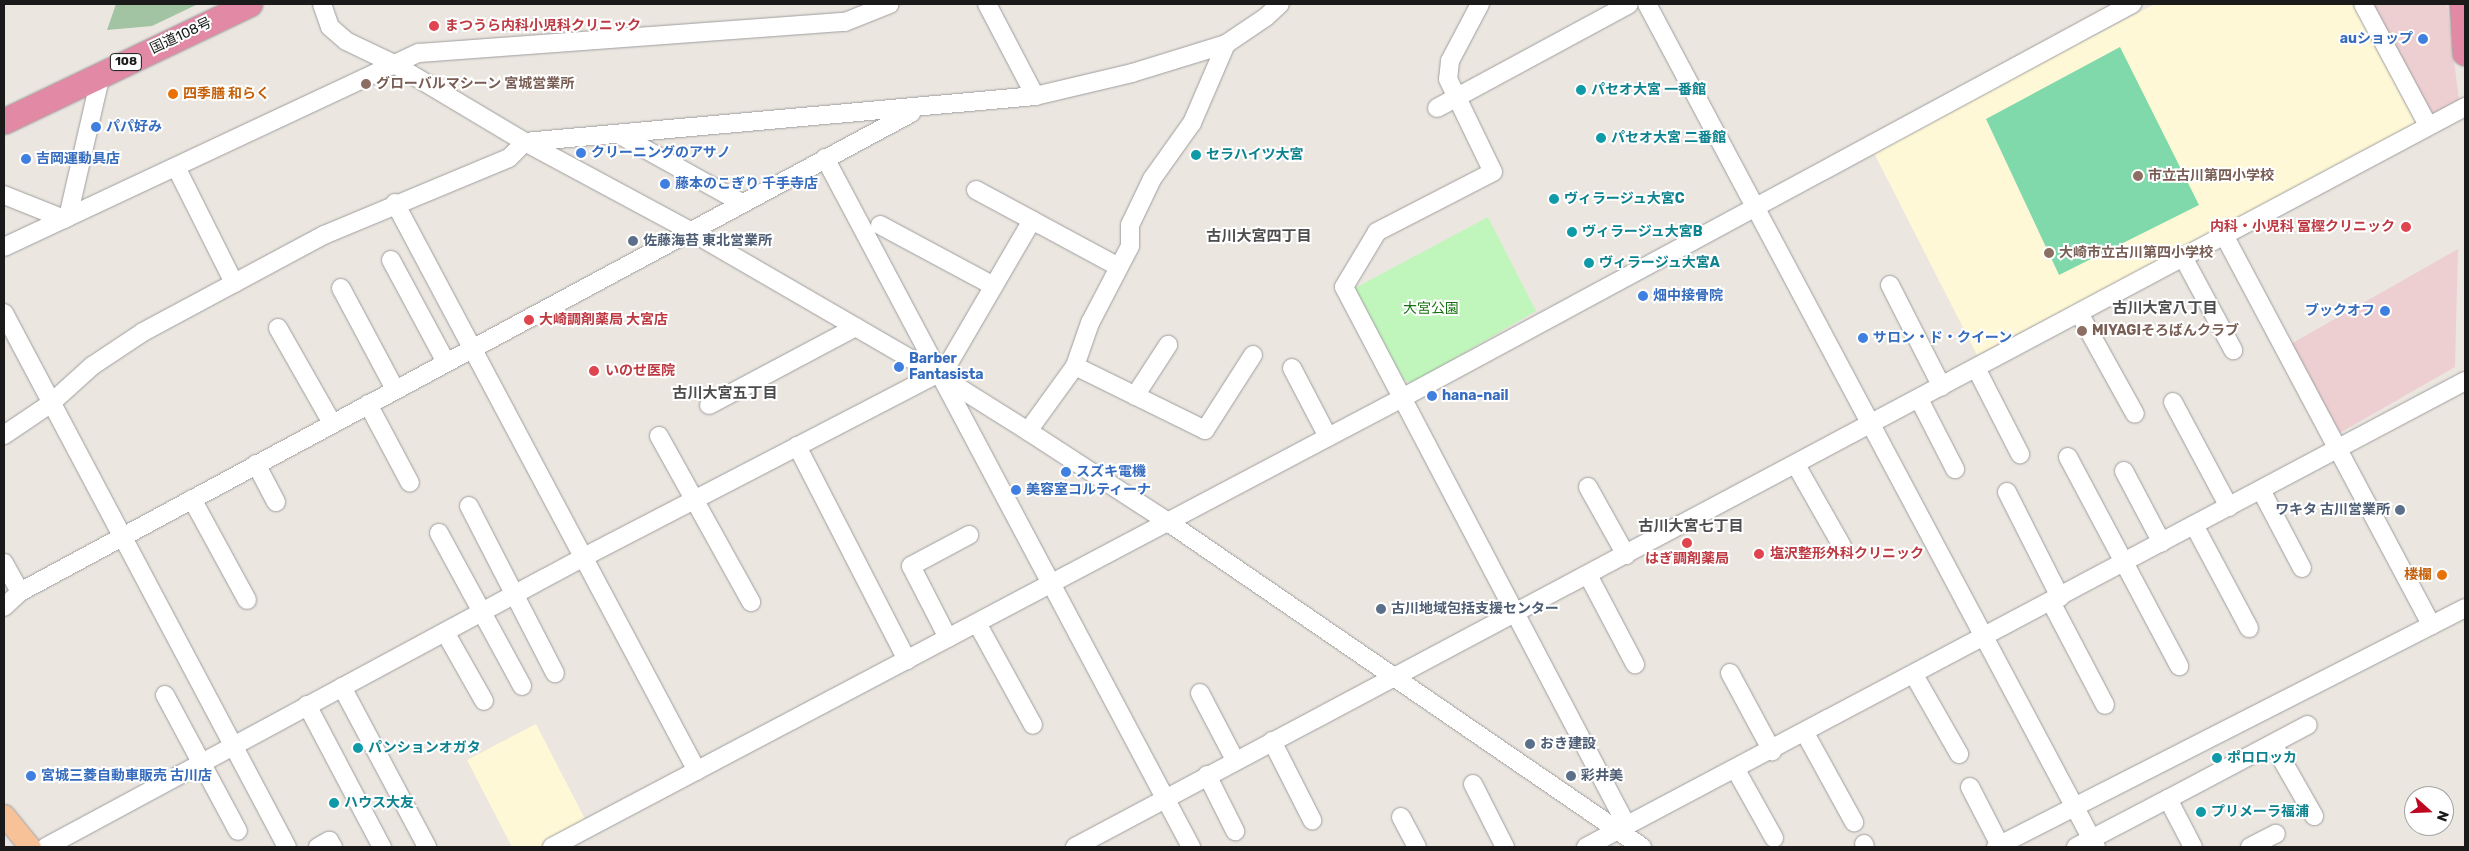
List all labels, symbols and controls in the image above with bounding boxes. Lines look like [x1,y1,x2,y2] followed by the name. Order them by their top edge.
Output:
[148,14,214,58] street label: 国道108号
[445,18,641,34] place label: まつうら内科小児科クリニック
[427,19,441,33] marker: まつうら内科小児科クリニック
[2340,31,2413,47] place label: auショップ
[2417,33,2429,45] marker: auショップ
[110,52,142,72] road number: 108
[376,76,575,92] place label: グローバルマシーン 宮城営業所
[360,78,372,90] marker: グローバルマシーン 宮城営業所
[1591,82,1706,98] place label: パセオ大宮 一番館
[1575,84,1587,96] marker: パセオ大宮 一番館
[183,86,270,102] place label: 四季膳 和らく
[167,88,179,100] marker: 四季膳 和らく
[106,119,162,135] place label: パパ好み
[90,121,102,133] marker: パパ好み
[1611,130,1726,146] place label: パセオ大宮 二番館
[1595,132,1607,144] marker: パセオ大宮 二番館
[591,145,731,161] place label: クリーニングのアサノ
[575,147,587,159] marker: クリーニングのアサノ
[1206,147,1304,163] place label: セラハイツ大宮
[1190,149,1202,161] marker: セラハイツ大宮
[36,151,120,167] place label: 吉岡運動具店
[20,153,32,165] marker: 吉岡運動具店
[2148,168,2274,184] place label: 市立古川第四小学校
[2132,170,2144,182] marker: 市立古川第四小学校
[675,176,818,192] place label: 藤本のこぎり 千手寺店
[659,178,671,190] marker: 藤本のこぎり 千手寺店
[1564,191,1686,207] place label: ヴィラージュ大宮C
[1548,193,1560,205] marker: ヴィラージュ大宮C
[2210,219,2395,235] place label: 内科・小児科 冨樫クリニック
[2399,220,2413,234] marker: 内科・小児科 冨樫クリニック
[1582,224,1704,240] place label: ヴィラージュ大宮B
[1566,226,1578,238] marker: ヴィラージュ大宮B
[1207,228,1311,246] district label: 古川大宮四丁目
[643,233,772,249] place label: 佐藤海苔 東北営業所
[627,235,639,247] marker: 佐藤海苔 東北営業所
[2059,245,2213,261] place label: 大崎市立古川第四小学校
[2043,247,2055,259] marker: 大崎市立古川第四小学校
[1599,255,1721,271] place label: ヴィラージュ大宮A
[1583,257,1595,269] marker: ヴィラージュ大宮A
[1653,288,1723,304] place label: 畑中接骨院
[1637,290,1649,302] marker: 畑中接骨院
[2113,300,2217,318] district label: 古川大宮八丁目
[1403,301,1459,317] park label: 大宮公園
[2305,303,2375,319] place label: ブックオフ
[2379,305,2391,317] marker: ブックオフ
[539,312,668,328] place label: 大崎調剤薬局 大宮店
[523,314,535,326] marker: 大崎調剤薬局 大宮店
[2092,323,2239,339] place label: MIYAGIそろばんクラブ
[2076,325,2088,337] marker: MIYAGIそろばんクラブ
[1873,330,2013,346] place label: サロン・ド・クイーン
[1857,332,1869,344] marker: サロン・ド・クイーン
[909,351,984,384] place label: Barber Fantasista
[893,361,905,373] marker: Barber Fantasista
[605,363,675,379] place label: いのせ医院
[587,364,601,378] marker: いのせ医院
[673,385,777,403] district label: 古川大宮五丁目
[1442,388,1509,404] place label: hana-nail
[1426,390,1438,402] marker: hana-nail
[1076,464,1146,480] place label: スズキ電機
[1060,466,1072,478] marker: スズキ電機
[1026,482,1152,498] place label: 美容室コルティーナ
[1010,484,1022,496] marker: 美容室コルティーナ
[2275,502,2390,518] place label: ワキタ 古川営業所
[2394,504,2406,516] marker: ワキタ 古川営業所
[1639,518,1743,536] district label: 古川大宮七丁目
[1681,537,1693,549] marker: はぎ調剤薬局
[1770,546,1924,562] place label: 塩沢整形外科クリニック
[1752,547,1766,561] marker: 塩沢整形外科クリニック
[1645,551,1729,567] place label: はぎ調剤薬局
[2404,567,2432,583] place label: 楼欄
[2436,569,2448,581] marker: 楼欄
[1391,601,1559,617] place label: 古川地域包括支援センター
[1375,603,1387,615] marker: 古川地域包括支援センター
[1540,736,1596,752] place label: おき建設
[1524,738,1536,750] marker: おき建設
[368,740,480,756] place label: パンションオガタ
[352,742,364,754] marker: パンションオガタ
[2227,750,2297,766] place label: ポロロッカ
[2211,752,2223,764] marker: ポロロッカ
[41,768,212,784] place label: 宮城三菱自動車販売 古川店
[1581,768,1623,784] place label: 彩井美
[25,770,37,782] marker: 宮城三菱自動車販売 古川店
[1565,770,1577,782] marker: 彩井美
[2404,786,2454,836] north arrow
[344,795,414,811] place label: ハウス大友
[328,797,340,809] marker: ハウス大友
[2211,804,2309,820] place label: プリメーラ福浦
[2195,806,2207,818] marker: プリメーラ福浦
[2433,808,2452,824] text: N

